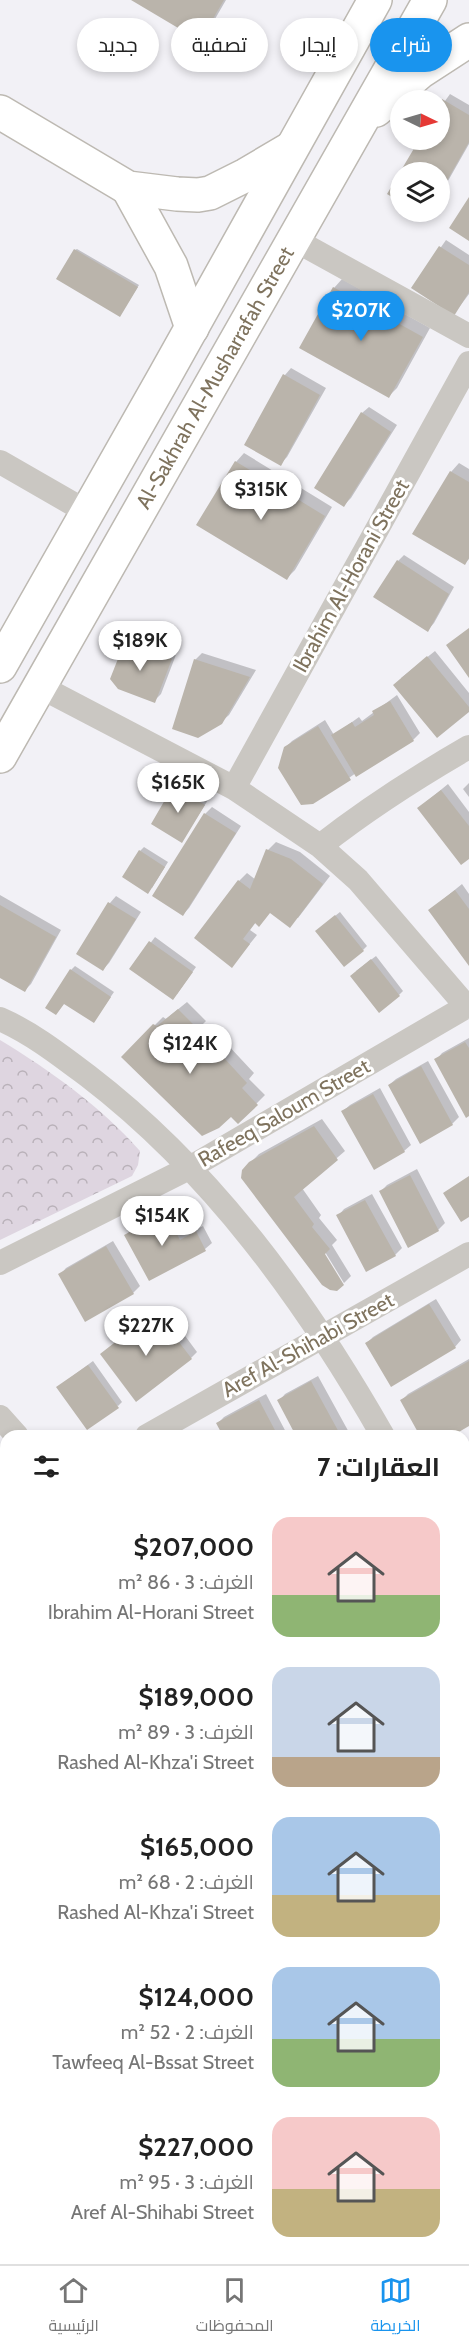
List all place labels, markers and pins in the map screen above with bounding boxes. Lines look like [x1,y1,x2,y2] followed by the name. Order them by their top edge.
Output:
[319,291,403,342] pin: $207K
[219,470,303,521] pin: $315K
[98,621,182,672] pin: $189K
[136,763,220,814] pin: $165K
[148,1024,232,1075] pin: $124K
[120,1196,204,1247] pin: $154K
[104,1306,188,1357] pin: $227K

